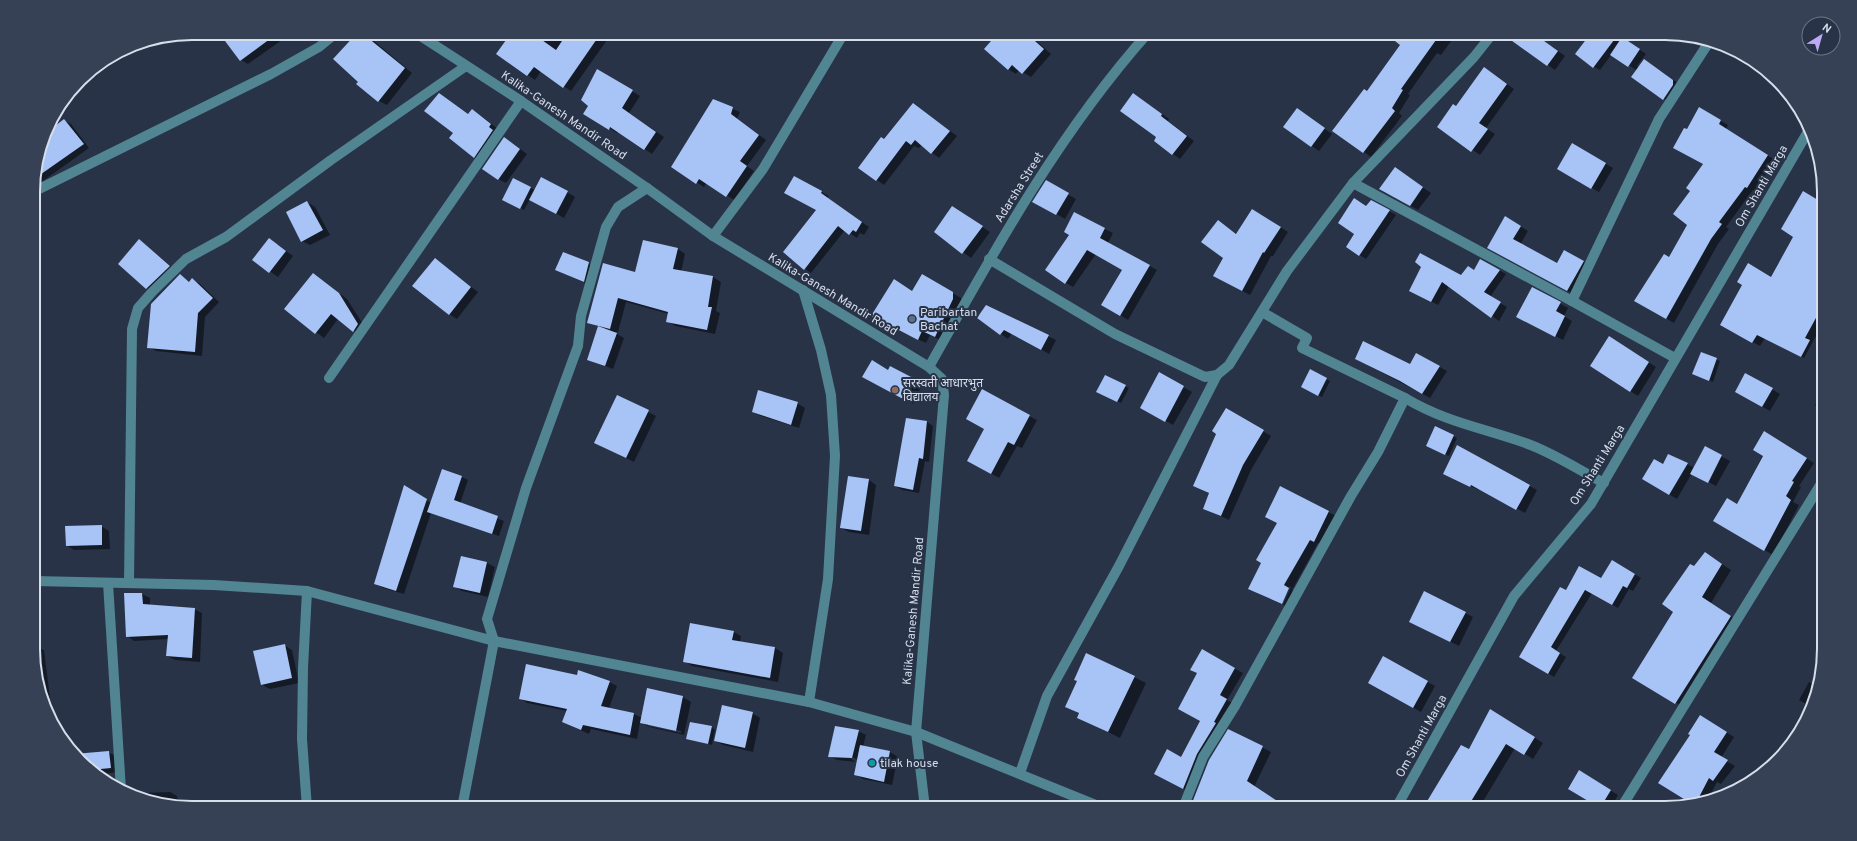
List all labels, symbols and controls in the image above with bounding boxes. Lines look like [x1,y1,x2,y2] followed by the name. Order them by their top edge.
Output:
[1801,16,1841,56] north arrow
[1819,21,1834,37] text: N
[497,68,629,164] street label: Kalika-Ganesh Mandir Road
[1732,143,1792,230] street label: Om Shanti Marga
[992,149,1048,226] street label: Adarsha Street
[765,250,900,340] street label: Kalika-Ganesh Mandir Road
[920,305,977,335] place label: Paribartan Bachat
[907,314,917,324] marker: Paribartan Bachat
[903,375,984,406] place label: सरस्वती आधारभुत विद्यालय
[890,385,900,395] marker: सरस्वती आधारभुत विद्यालय
[1567,422,1629,509] street label: Om Shanti Marga
[900,536,928,686] street label: Kalika-Ganesh Mandir Road
[1393,692,1451,781] street label: Om Shanti Marga
[880,756,938,772] place label: tilak house
[867,758,877,768] marker: tilak house

